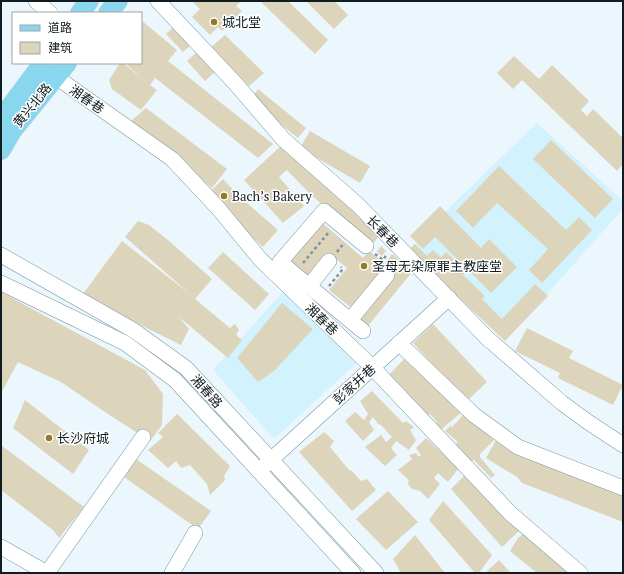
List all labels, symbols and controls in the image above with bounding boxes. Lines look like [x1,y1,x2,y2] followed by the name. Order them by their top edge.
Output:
[12,12,142,64] legend
[222,13,261,31] place label: 城北堂
[209,17,219,27] marker: 城北堂
[48,20,72,35] text: 道路
[48,40,72,55] text: 建筑
[9,79,55,131] street label: 黄兴北路
[66,80,108,118] street label: 湘春巷
[232,187,312,205] place label: Bach’s Bakery
[219,191,229,201] marker: Bach’s Bakery
[363,211,403,251] street label: 长春巷
[372,257,502,275] place label: 圣母无染原罪主教座堂
[359,261,369,271] marker: 圣母无染原罪主教座堂
[302,299,342,339] street label: 湘春巷
[329,360,379,408] street label: 彭家并巷
[187,370,227,412] street label: 湘春路
[57,429,109,447] place label: 长沙府城
[44,433,54,443] marker: 长沙府城

